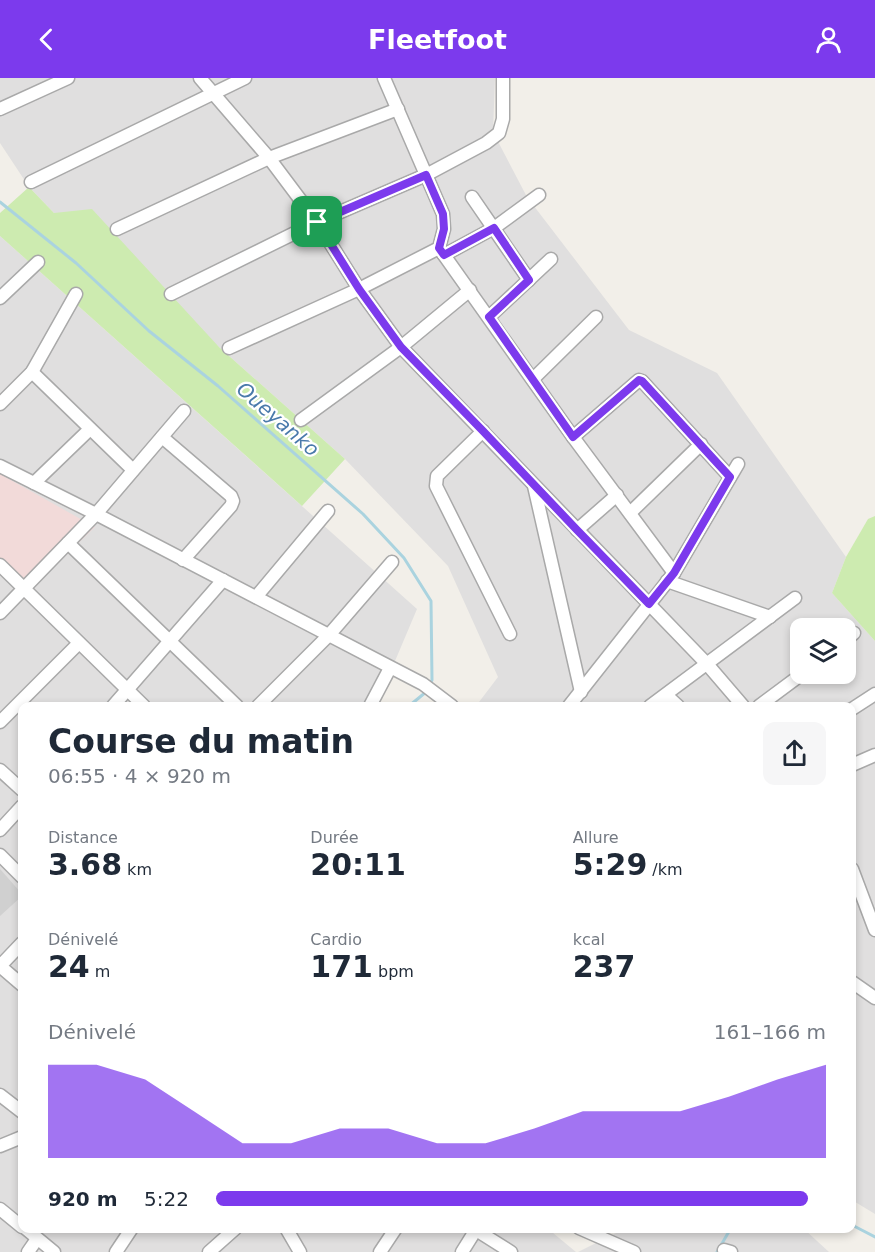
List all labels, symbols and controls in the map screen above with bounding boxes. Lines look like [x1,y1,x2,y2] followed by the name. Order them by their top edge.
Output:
[30,23,63,56] icon: back
[812,23,845,56] icon: person
[368,24,507,55] text: Fleetfoot
[291,196,342,247] pin
[300,205,333,238] icon: arrive
[232,377,324,461] water label: Oueyanko
[790,618,856,684] map controls
[790,618,856,684] button: layers
[48,722,354,761] text: Course du matin
[763,722,826,785] button: share
[48,764,231,788] text: 06:55 · 4 × 920 m
[48,828,118,847] text: Distance
[310,828,359,847] text: Durée
[573,828,619,847] text: Allure
[48,847,122,882] text: 3.68
[310,847,406,882] text: 20:11
[573,847,647,882] text: 5:29
[122,860,152,879] text: km
[647,860,683,879] text: /km
[48,930,118,949] text: Dénivelé
[310,930,362,949] text: Cardio
[573,930,605,949] text: kcal
[48,949,90,984] text: 24
[310,949,373,984] text: 171
[573,949,635,984] text: 237
[90,962,110,981] text: m
[373,962,414,981] text: bpm
[48,1020,136,1044] text: Dénivelé
[714,1020,826,1044] text: 161–166 m
[48,1187,118,1211] text: 920 m
[144,1187,189,1211] text: 5:22

